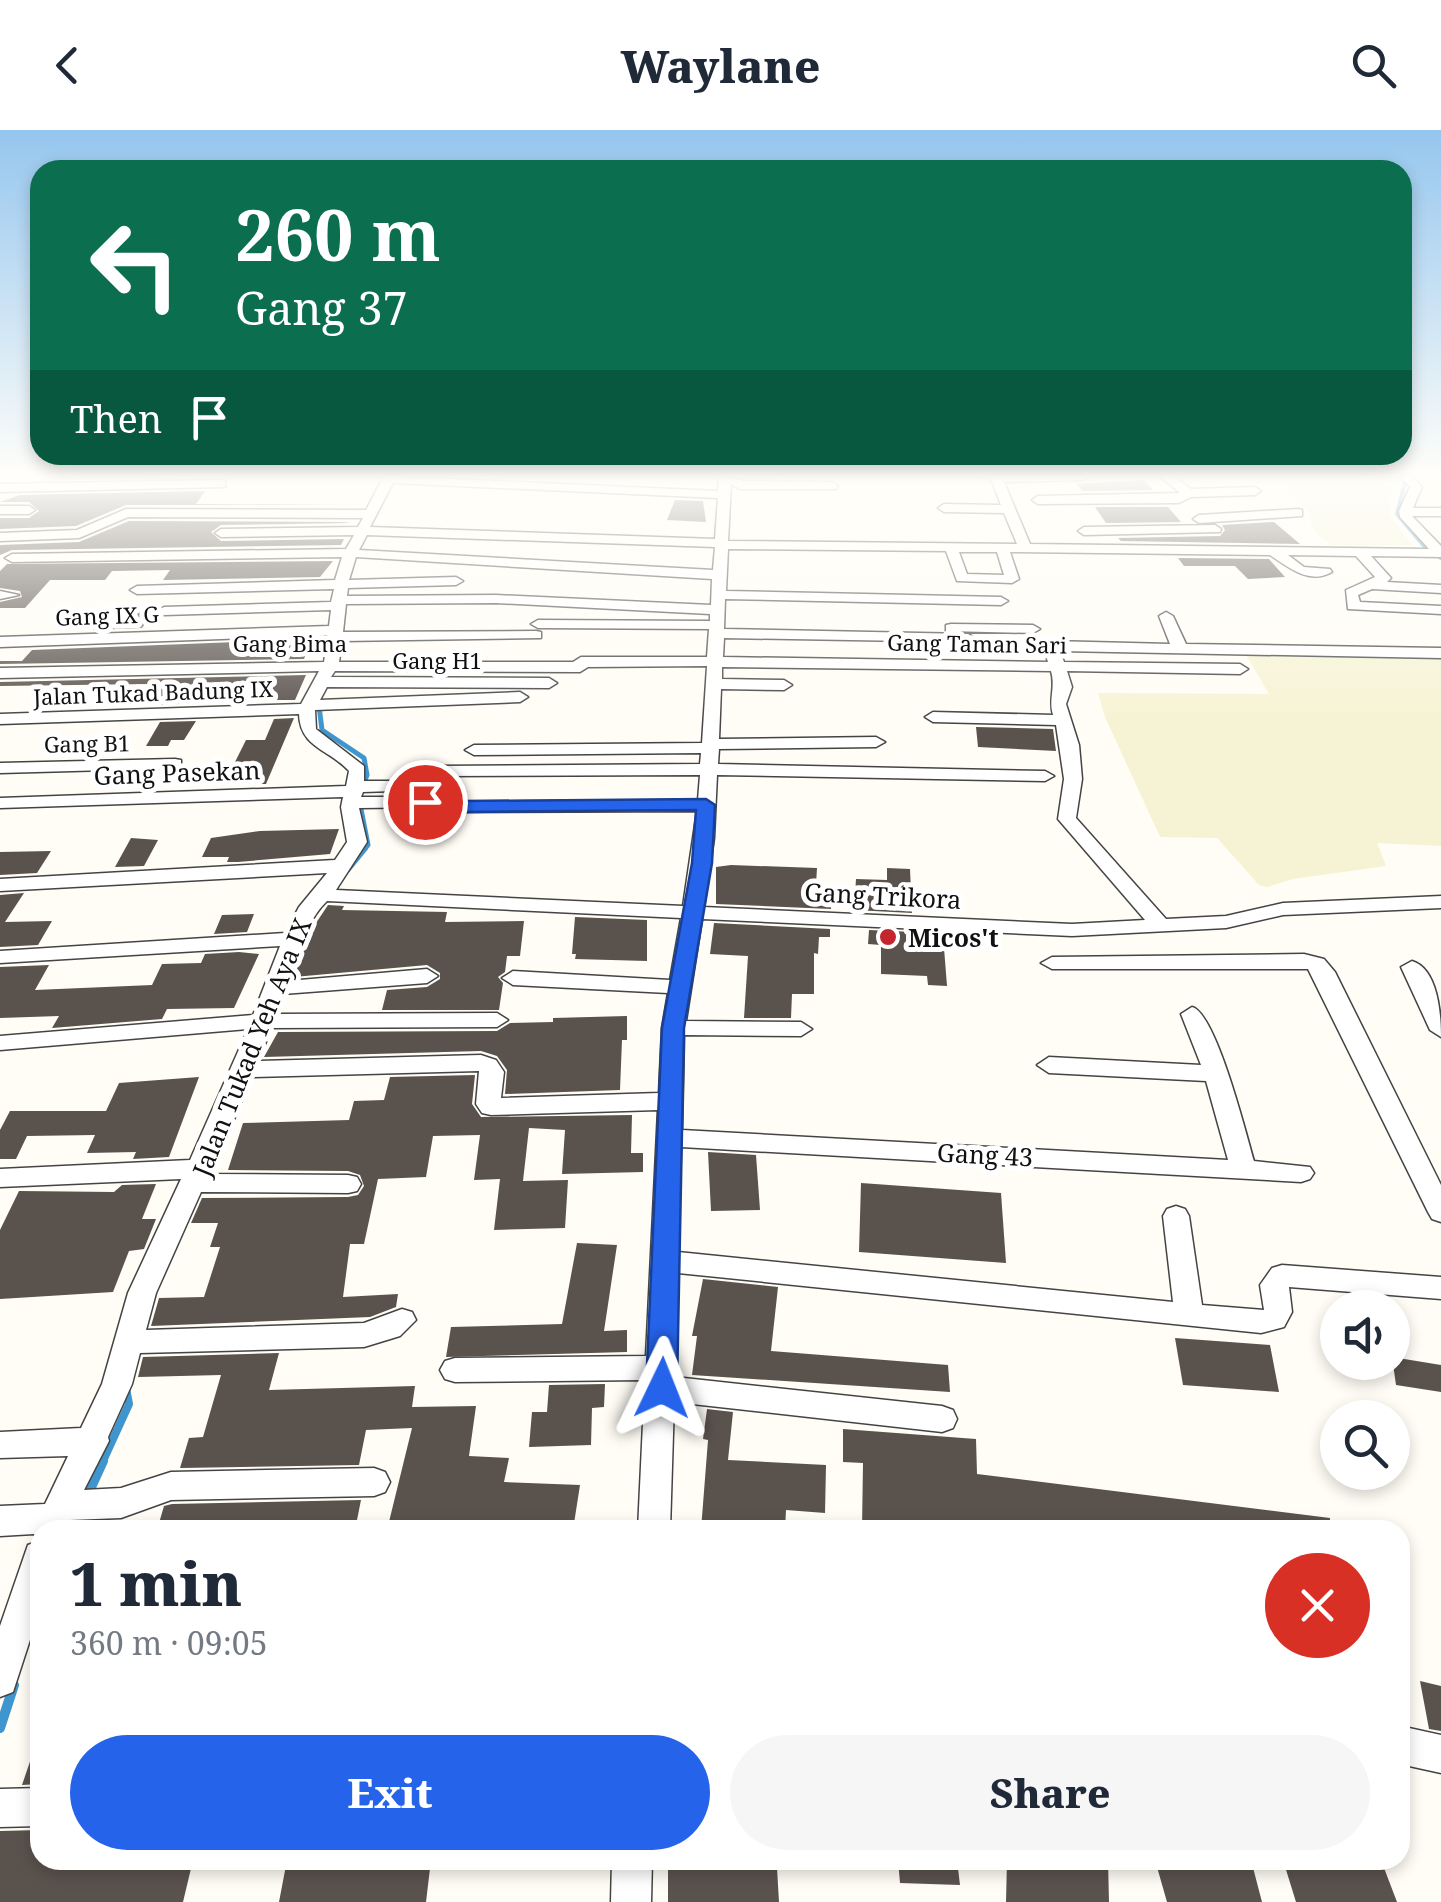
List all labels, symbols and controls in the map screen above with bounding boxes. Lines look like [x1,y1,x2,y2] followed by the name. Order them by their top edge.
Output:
[621,35,820,96] text: Waylane
[40,38,95,93] icon: back
[1346,38,1401,93] icon: search
[235,186,441,282] text: 260 m
[70,200,200,330] icon: left
[235,277,408,338] text: Gang 37
[182,390,237,445] icon: arrive
[70,392,162,444] text: Then
[55,598,160,632] street label: Gang IX G
[887,626,1067,660] street label: Gang Taman Sari
[233,628,347,658] street label: Gang Bima
[392,645,482,675] street label: Gang H1
[32,673,274,711] street label: Jalan Tukad Badung IX
[43,727,131,759] street label: Gang B1
[93,752,261,792] street label: Gang Pasekan
[383,760,468,845] pin
[398,775,453,830] icon: arrive
[804,874,962,916] street label: Gang Trikora
[183,912,319,1182] street label: Jalan Tukad Yeh Aya IX
[908,920,999,954] place label: Micos't
[877,926,899,948] marker: Micos't
[936,1135,1034,1173] street label: Gang 43
[1320,1290,1410,1490] map controls
[1320,1290,1410,1380] button: sound
[610,1336,714,1440] position arrow
[1320,1400,1410,1490] button: search
[70,1542,242,1624] text: 1 min
[1265,1553,1370,1658] button: close
[70,1621,268,1664] text: 360 m · 09:05
[70,1735,710,1850] button: Exit
[730,1735,1370,1850] button: Share

